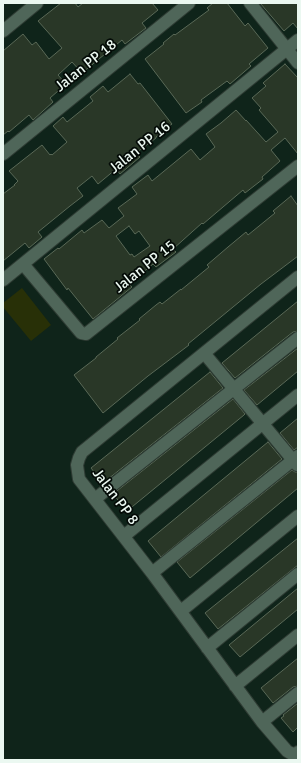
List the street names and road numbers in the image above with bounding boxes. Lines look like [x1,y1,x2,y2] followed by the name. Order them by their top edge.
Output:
[52,36,120,96] street label: Jalan PP 18
[106,118,174,178] street label: Jalan PP 16
[111,237,179,297] street label: Jalan PP 15
[88,465,142,529] street label: Jalan PP 8

